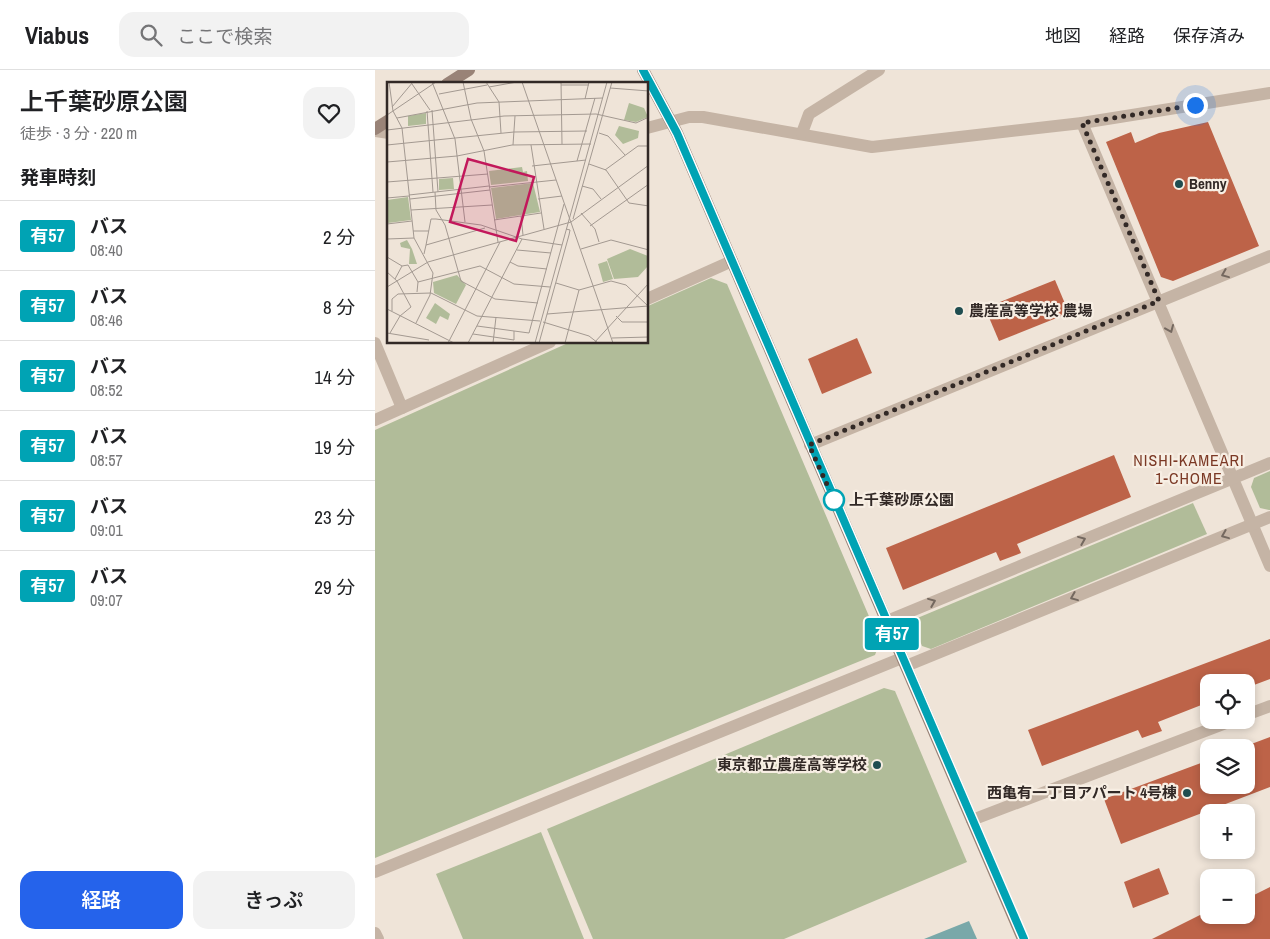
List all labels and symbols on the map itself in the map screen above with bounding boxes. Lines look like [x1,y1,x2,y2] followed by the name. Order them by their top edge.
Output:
[387,82,649,344] inset map
[1183,93,1208,118] your location
[1189,173,1227,194] place label: Benny
[1173,178,1185,190] marker: Benny
[1221,268,1230,278] one-way arrow
[969,300,1092,321] place label: 農産高等学校 農場
[953,305,965,317] marker: 農産高等学校 農場
[1164,324,1175,333] one-way arrow
[1133,449,1245,489] district label: NISHI-KAMEARI 1-CHOME
[823,489,845,511] marker: 上千葉砂原公園
[849,489,954,510] place label: 上千葉砂原公園
[1221,529,1230,540] one-way arrow
[1077,536,1086,547] one-way arrow
[1071,591,1079,601] one-way arrow
[927,598,936,609] one-way arrow
[863,618,921,650] line badge: 有57
[717,754,867,775] place label: 東京都立農産高等学校
[871,759,883,771] marker: 東京都立農産高等学校
[987,782,1177,803] place label: 西亀有一丁目アパート 4号棟
[1181,787,1193,799] marker: 西亀有一丁目アパート 4号棟

